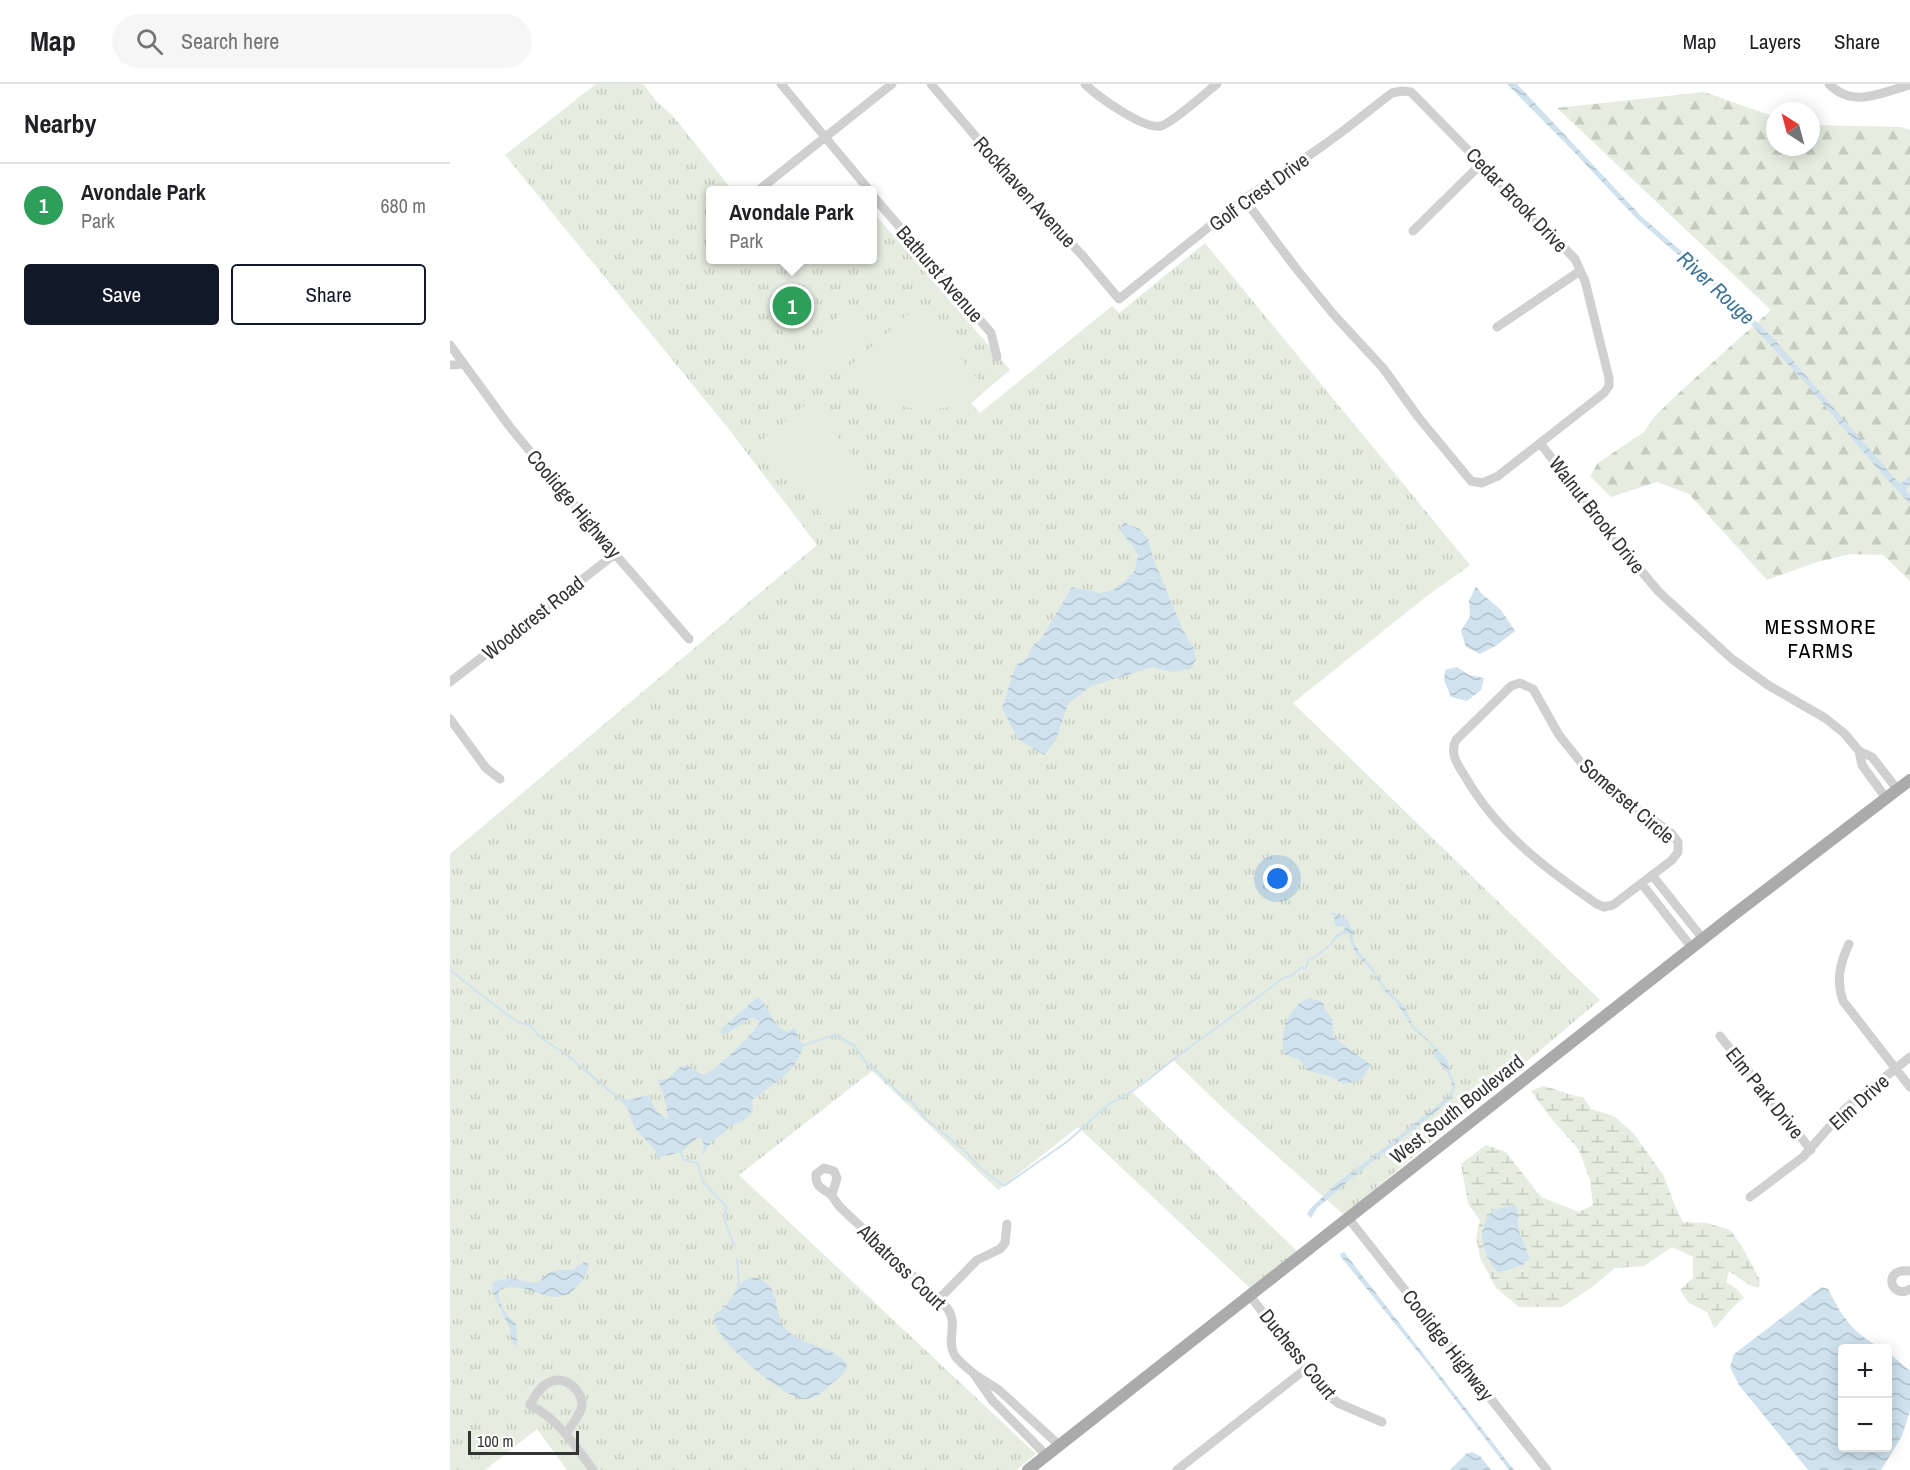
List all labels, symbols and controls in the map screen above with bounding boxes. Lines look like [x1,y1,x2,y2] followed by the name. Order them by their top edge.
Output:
[112,14,532,68] search box
[30,22,76,60] text: Map
[133,25,166,58] icon: search
[181,26,279,56] text: Search here
[1683,27,1716,56] text: Map
[1749,27,1801,56] text: Layers
[1834,27,1880,56] text: Share
[1766,102,1820,156] north arrow
[24,106,96,141] text: Nearby
[968,130,1083,253] street label: Rockhaven Avenue
[1460,141,1574,258] street label: Cedar Brook Drive
[1203,146,1314,237] street label: Golf Crest Drive
[81,177,206,207] text: Avondale Park
[706,186,877,264] popup
[39,192,48,219] text: 1
[380,192,426,219] text: 680 m
[729,197,854,227] text: Avondale Park
[81,207,115,234] text: Park
[891,219,990,328] street label: Bathurst Avenue
[729,227,763,254] text: Park
[1671,244,1762,331] water label: River Rouge
[24,264,219,325] button: Save
[231,264,426,325] button: Share
[772,284,812,328] pin: 1
[521,444,628,564] street label: Coolidge Highway
[1543,451,1652,579] street label: Walnut Brook Drive
[476,569,589,666] street label: Woodcrest Road
[1765,612,1877,665] district label: MESSMORE FARMS
[1574,752,1681,849] street label: Somerset Circle
[1263,864,1292,893] your location
[1720,1041,1811,1144] street label: Elm Park Drive
[1384,1048,1529,1169] street label: West South Boulevard
[1823,1068,1894,1136] street label: Elm Drive
[852,1217,953,1316] street label: Albatross Court
[1397,1284,1501,1406] street label: Coolidge Highway
[1254,1303,1343,1405] street label: Duchess Court
[1838,1344,1892,1452] map controls
[1838,1344,1892,1398] button: +
[1838,1398,1892,1452] button: −
[468,1428,579,1456] scale bar
[477,1430,513,1452] text: 100 m

